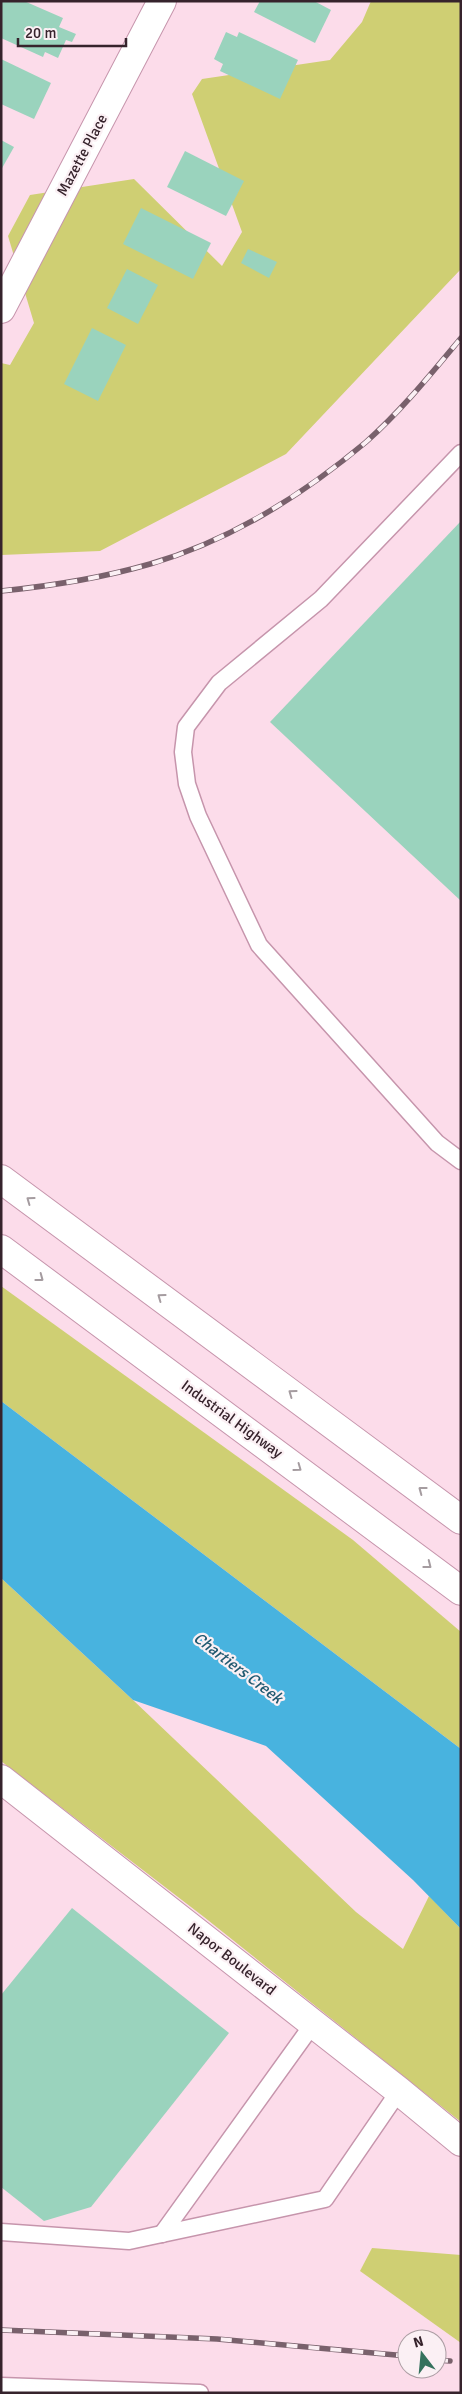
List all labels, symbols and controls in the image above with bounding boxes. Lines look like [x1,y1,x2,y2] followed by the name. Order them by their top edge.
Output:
[18,15,125,47] scale bar
[25,24,56,42] text: 20 m
[53,111,111,199] street label: Mazette Place
[27,1198,36,1206] one-way arrow
[34,1272,43,1280] one-way arrow
[157,1294,167,1303] one-way arrow
[178,1376,286,1462] street label: Industrial Highway
[288,1390,298,1399] one-way arrow
[292,1462,302,1471] one-way arrow
[419,1488,428,1496] one-way arrow
[422,1560,431,1568] one-way arrow
[189,1628,288,1709] water label: Chartiers Creek
[184,1919,280,1999] street label: Napor Boulevard
[397,2329,447,2379] north arrow
[412,2332,426,2351] text: N

